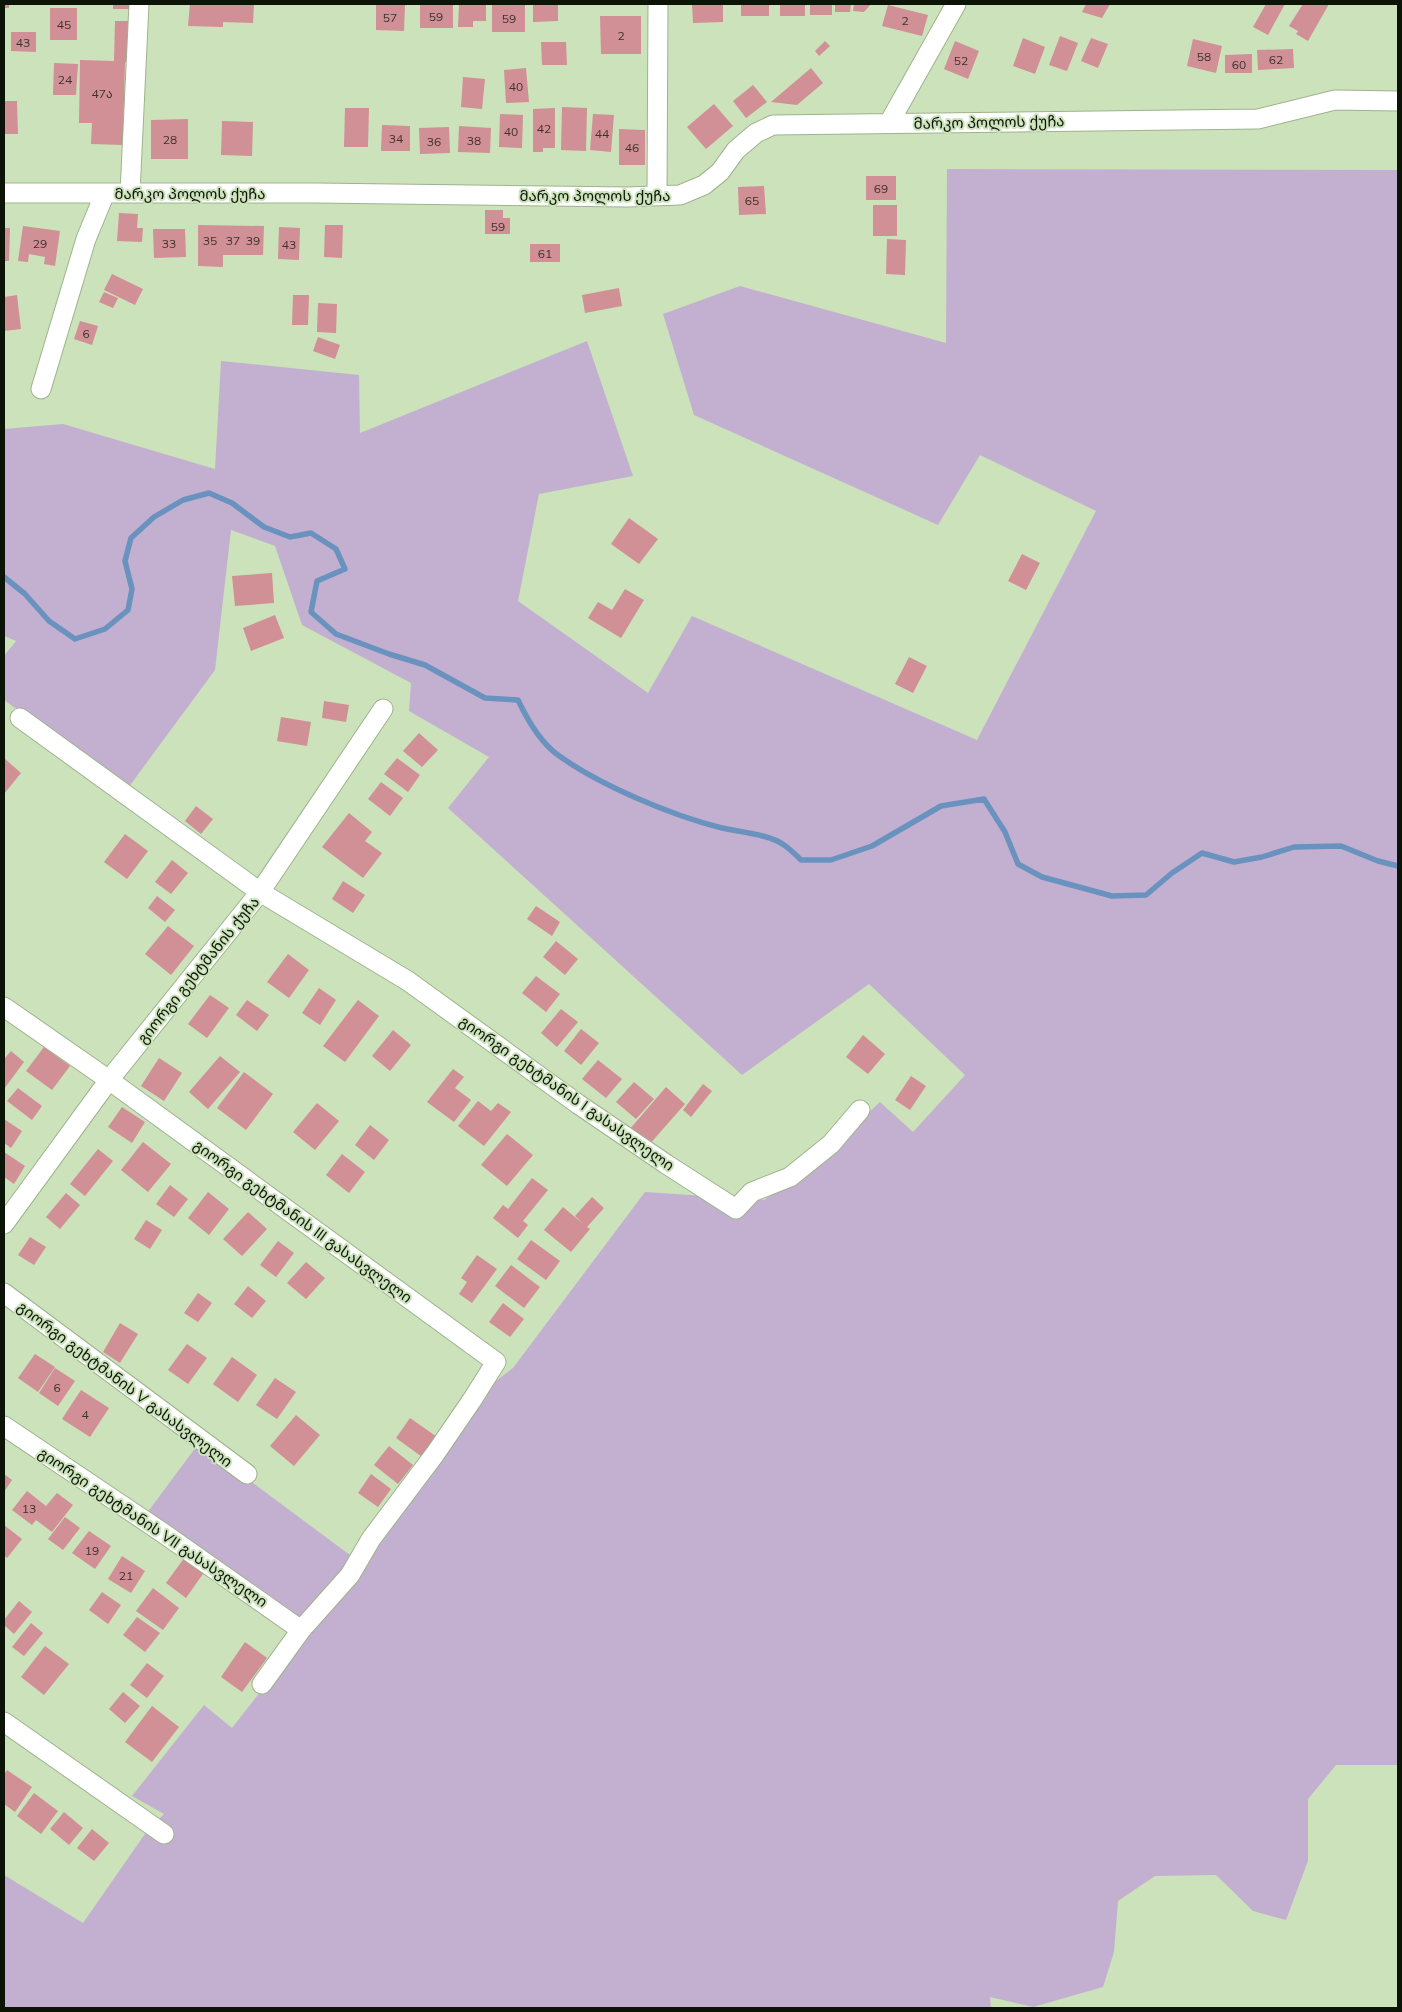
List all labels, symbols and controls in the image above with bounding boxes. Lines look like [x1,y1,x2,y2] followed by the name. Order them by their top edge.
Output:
[429,9,443,24] house number: 59
[383,10,397,25] house number: 57
[502,11,516,26] house number: 59
[901,13,909,28] house number: 2
[57,17,71,32] house number: 45
[617,28,625,43] house number: 2
[16,35,30,50] house number: 43
[1197,49,1211,64] house number: 58
[1269,52,1283,67] house number: 62
[954,53,968,68] house number: 52
[1232,57,1246,72] house number: 60
[58,72,72,87] house number: 24
[509,79,523,94] house number: 40
[92,86,113,101] house number: 47ა
[913,111,1065,133] street label: მარკო პოლოს ქუჩა
[537,121,551,136] house number: 42
[504,124,518,139] house number: 40
[595,126,609,141] house number: 44
[389,131,403,146] house number: 34
[163,132,177,147] house number: 28
[467,133,481,148] house number: 38
[427,134,441,149] house number: 36
[625,140,639,155] house number: 46
[874,181,888,196] house number: 69
[115,184,265,203] street label: მარკო პოლოს ქუჩა
[520,186,670,205] street label: მარკო პოლოს ქუჩა
[745,193,759,208] house number: 65
[491,219,505,234] house number: 59
[203,233,217,248] house number: 35
[226,233,240,248] house number: 37
[246,233,260,248] house number: 39
[33,236,47,251] house number: 29
[162,236,176,251] house number: 33
[282,237,296,252] house number: 43
[538,246,552,261] house number: 61
[82,326,90,341] house number: 6
[133,893,263,1047] street label: გიორგი გეხტმანის ქუჩა
[456,1011,678,1175] street label: გიორგი გეხტმანის I გასასვლელი
[190,1135,416,1307] street label: გიორგი გეხტმანის III გასასვლელი
[14,1297,236,1471] street label: გიორგი გეხტმანის V გასასვლელი
[53,1380,61,1395] house number: 6
[81,1407,89,1422] house number: 4
[35,1443,271,1611] street label: გიორგი გეხტმანის VII გასასვლელი
[22,1501,36,1516] house number: 13
[85,1543,99,1558] house number: 19
[119,1568,133,1583] house number: 21

